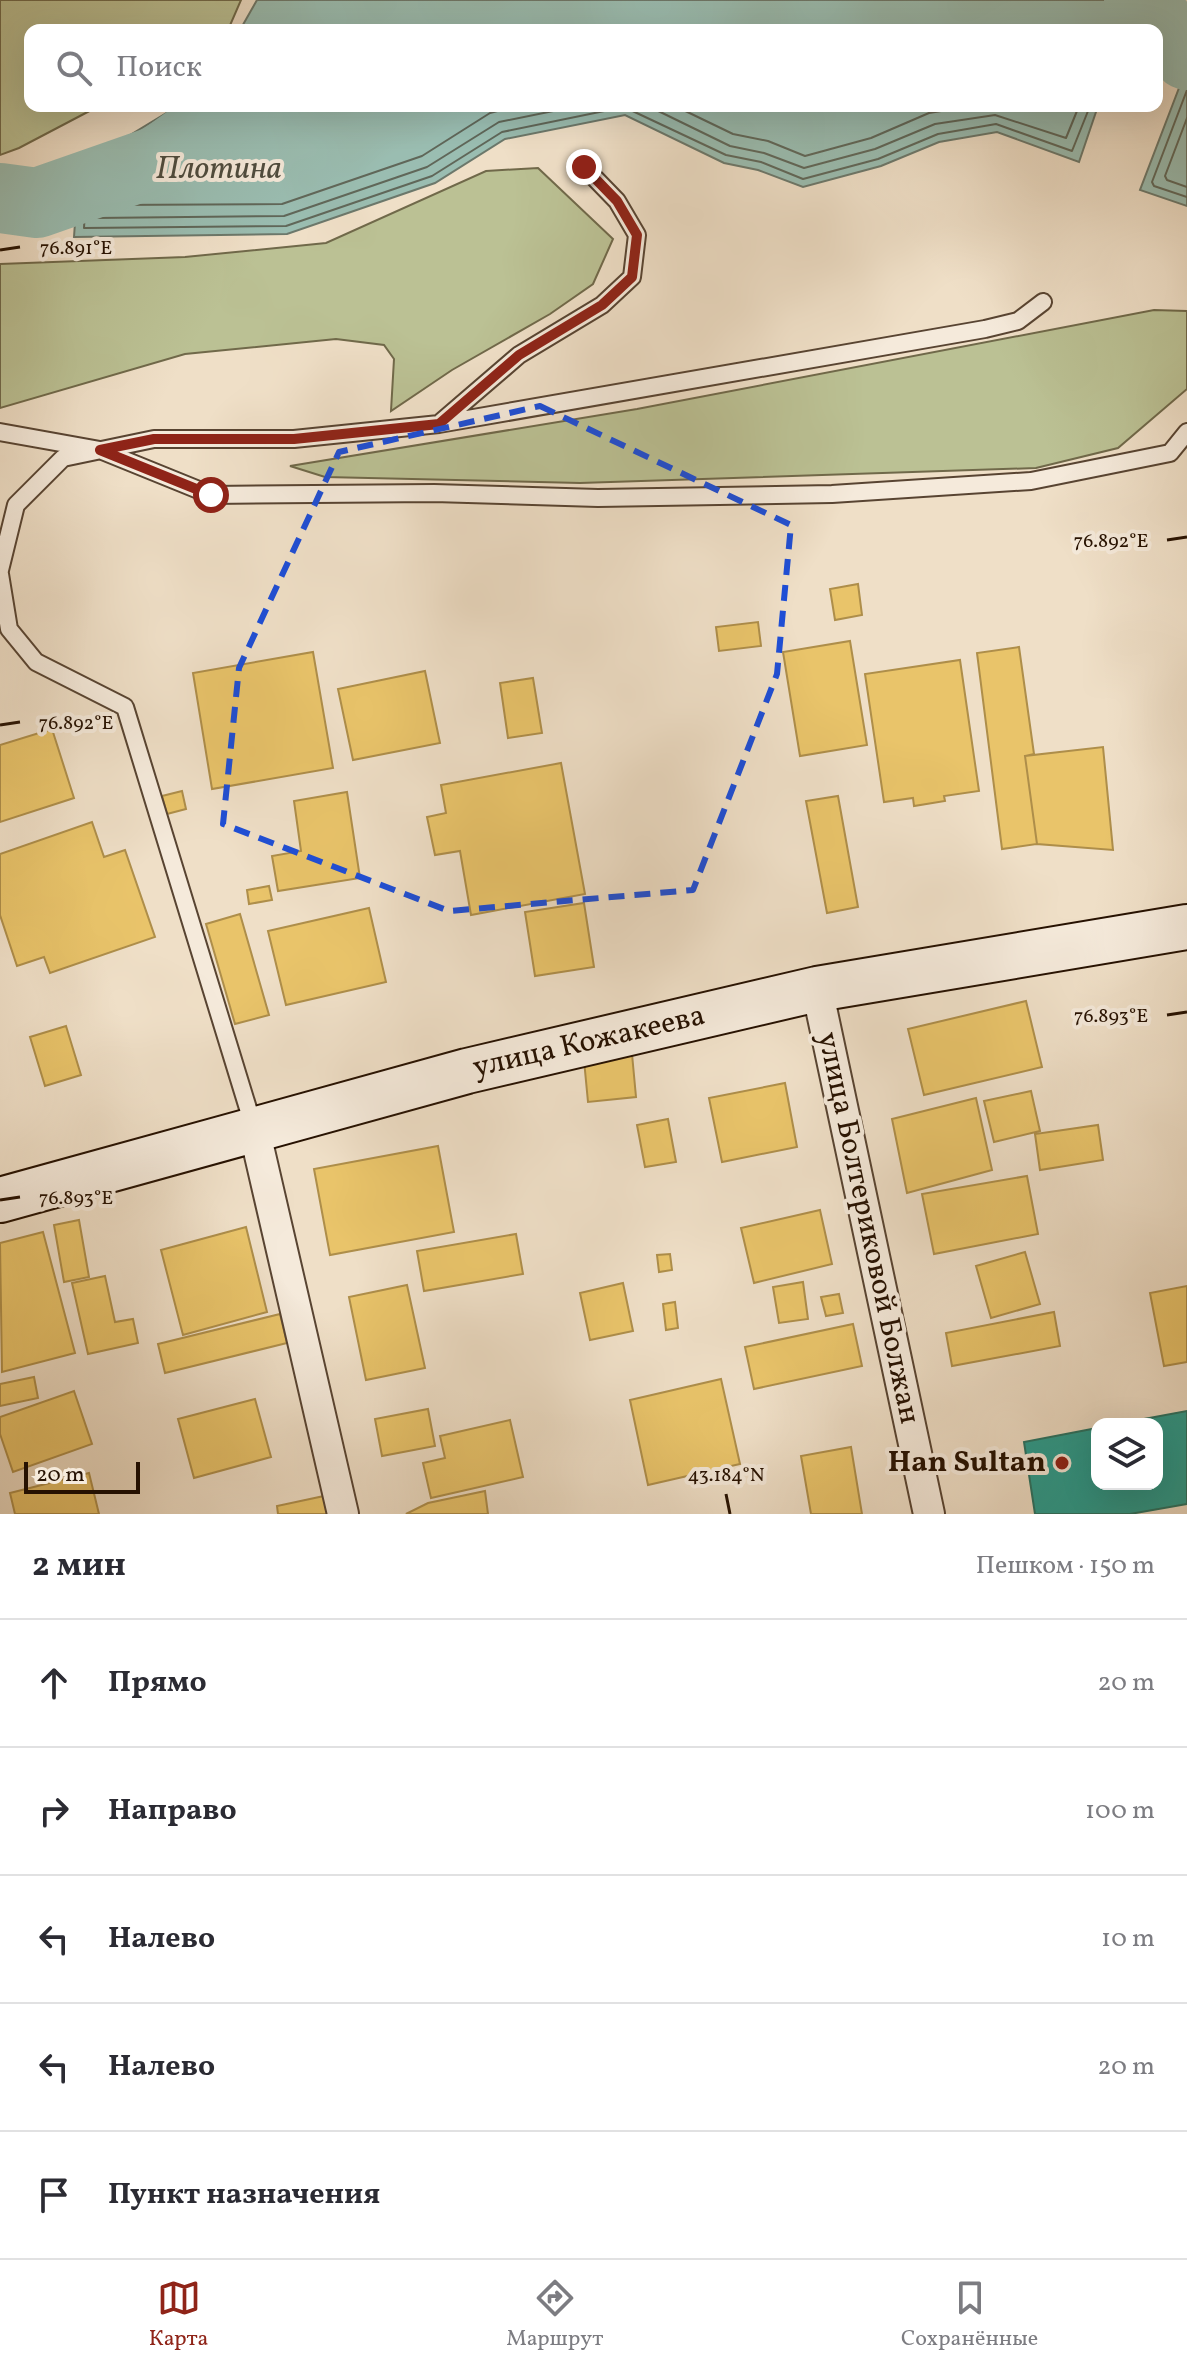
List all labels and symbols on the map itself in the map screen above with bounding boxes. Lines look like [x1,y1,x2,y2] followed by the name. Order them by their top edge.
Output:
[156,148,282,192] water label: Плотина
[566,149,602,185] route end
[40,235,112,263] text: 76.891°E
[193,477,229,513] route start
[1074,528,1148,556] text: 76.892°E
[39,710,113,738] text: 76.892°E
[469,995,709,1089] street label: улица Кожакеева
[1074,1003,1148,1031] text: 76.893°E
[806,1028,930,1428] street label: улица Болтериковой Болжан
[39,1185,113,1213] text: 76.893°E
[888,1442,1046,1484] place label: Han Sultan
[1053,1454,1071,1472] marker: Han Sultan
[24,1458,140,1494] scale bar
[687,1462,765,1490] text: 43.184°N

